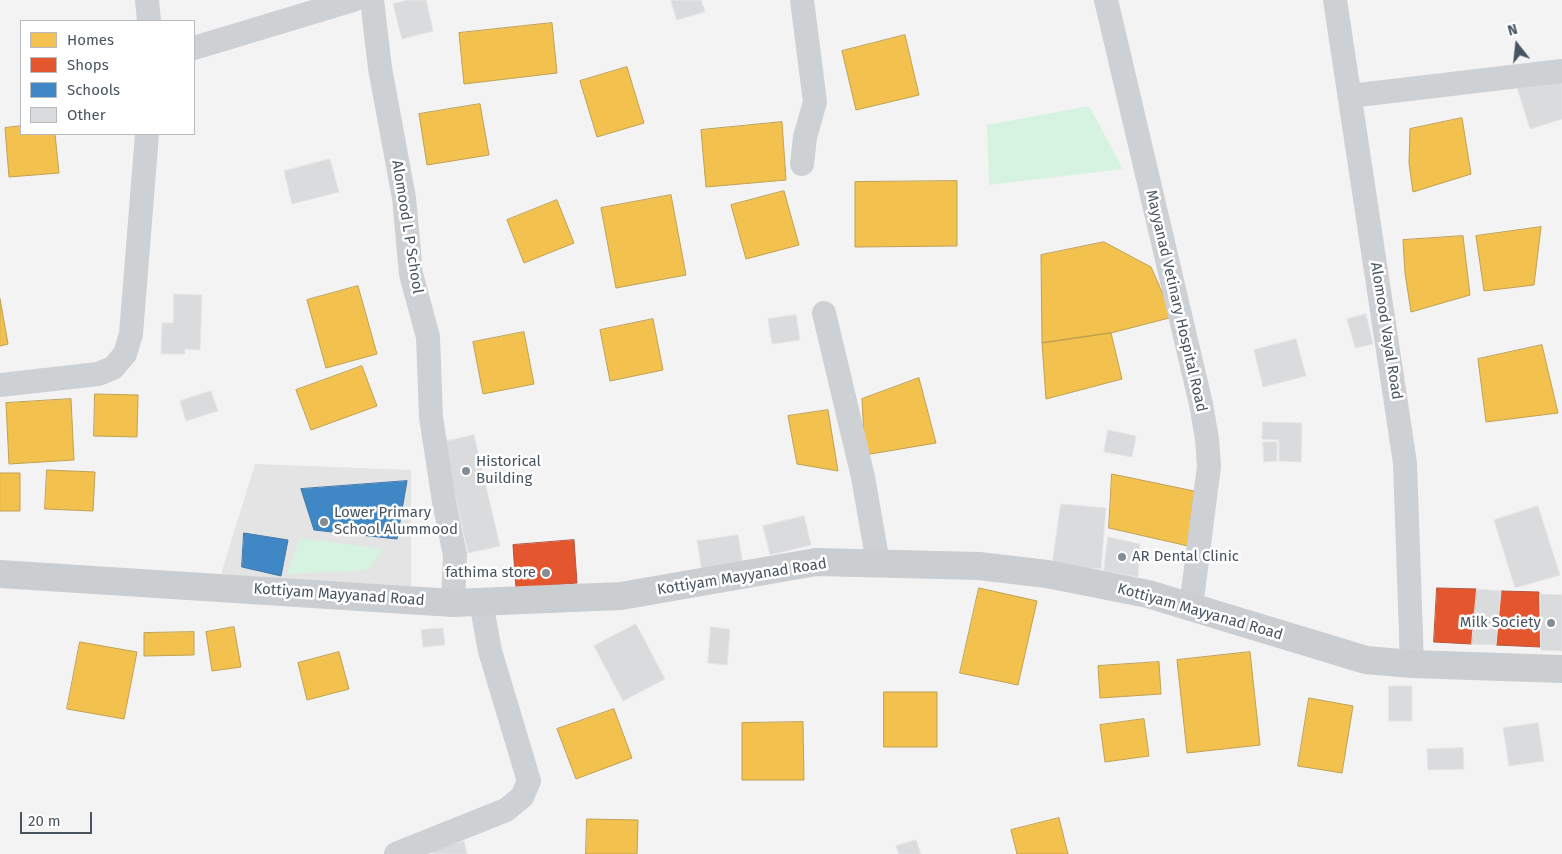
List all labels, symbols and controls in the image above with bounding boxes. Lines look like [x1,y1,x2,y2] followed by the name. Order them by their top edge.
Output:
[20,20,195,135] legend
[1492,20,1542,70] north arrow
[1506,21,1520,40] text: N
[67,31,114,49] text: Homes
[67,56,109,74] text: Shops
[67,81,120,99] text: Schools
[67,106,106,124] text: Other
[388,159,426,295] street label: Alomood L P School
[1142,188,1210,414] street label: Mayyanad Vetinary Hospital Road
[1366,261,1406,401] street label: Alomood Vayal Road
[476,453,541,488] place label: Historical Building
[460,465,472,477] marker: Historical Building
[334,504,458,539] place label: Lower Primary School Alummood
[318,516,330,528] marker: Lower Primary School Alummood
[1132,548,1239,566] place label: AR Dental Clinic
[1116,551,1128,563] marker: AR Dental Clinic
[656,555,828,599] street label: Kottiyam Mayyanad Road
[445,564,536,582] place label: fathima store
[540,567,552,579] marker: fathima store
[253,580,425,610] street label: Kottiyam Mayyanad Road
[1115,580,1285,644] street label: Kottiyam Mayyanad Road
[1460,614,1541,632] place label: Milk Society
[1545,617,1557,629] marker: Milk Society
[22,802,95,834] scale bar
[28,812,61,830] text: 20 m

